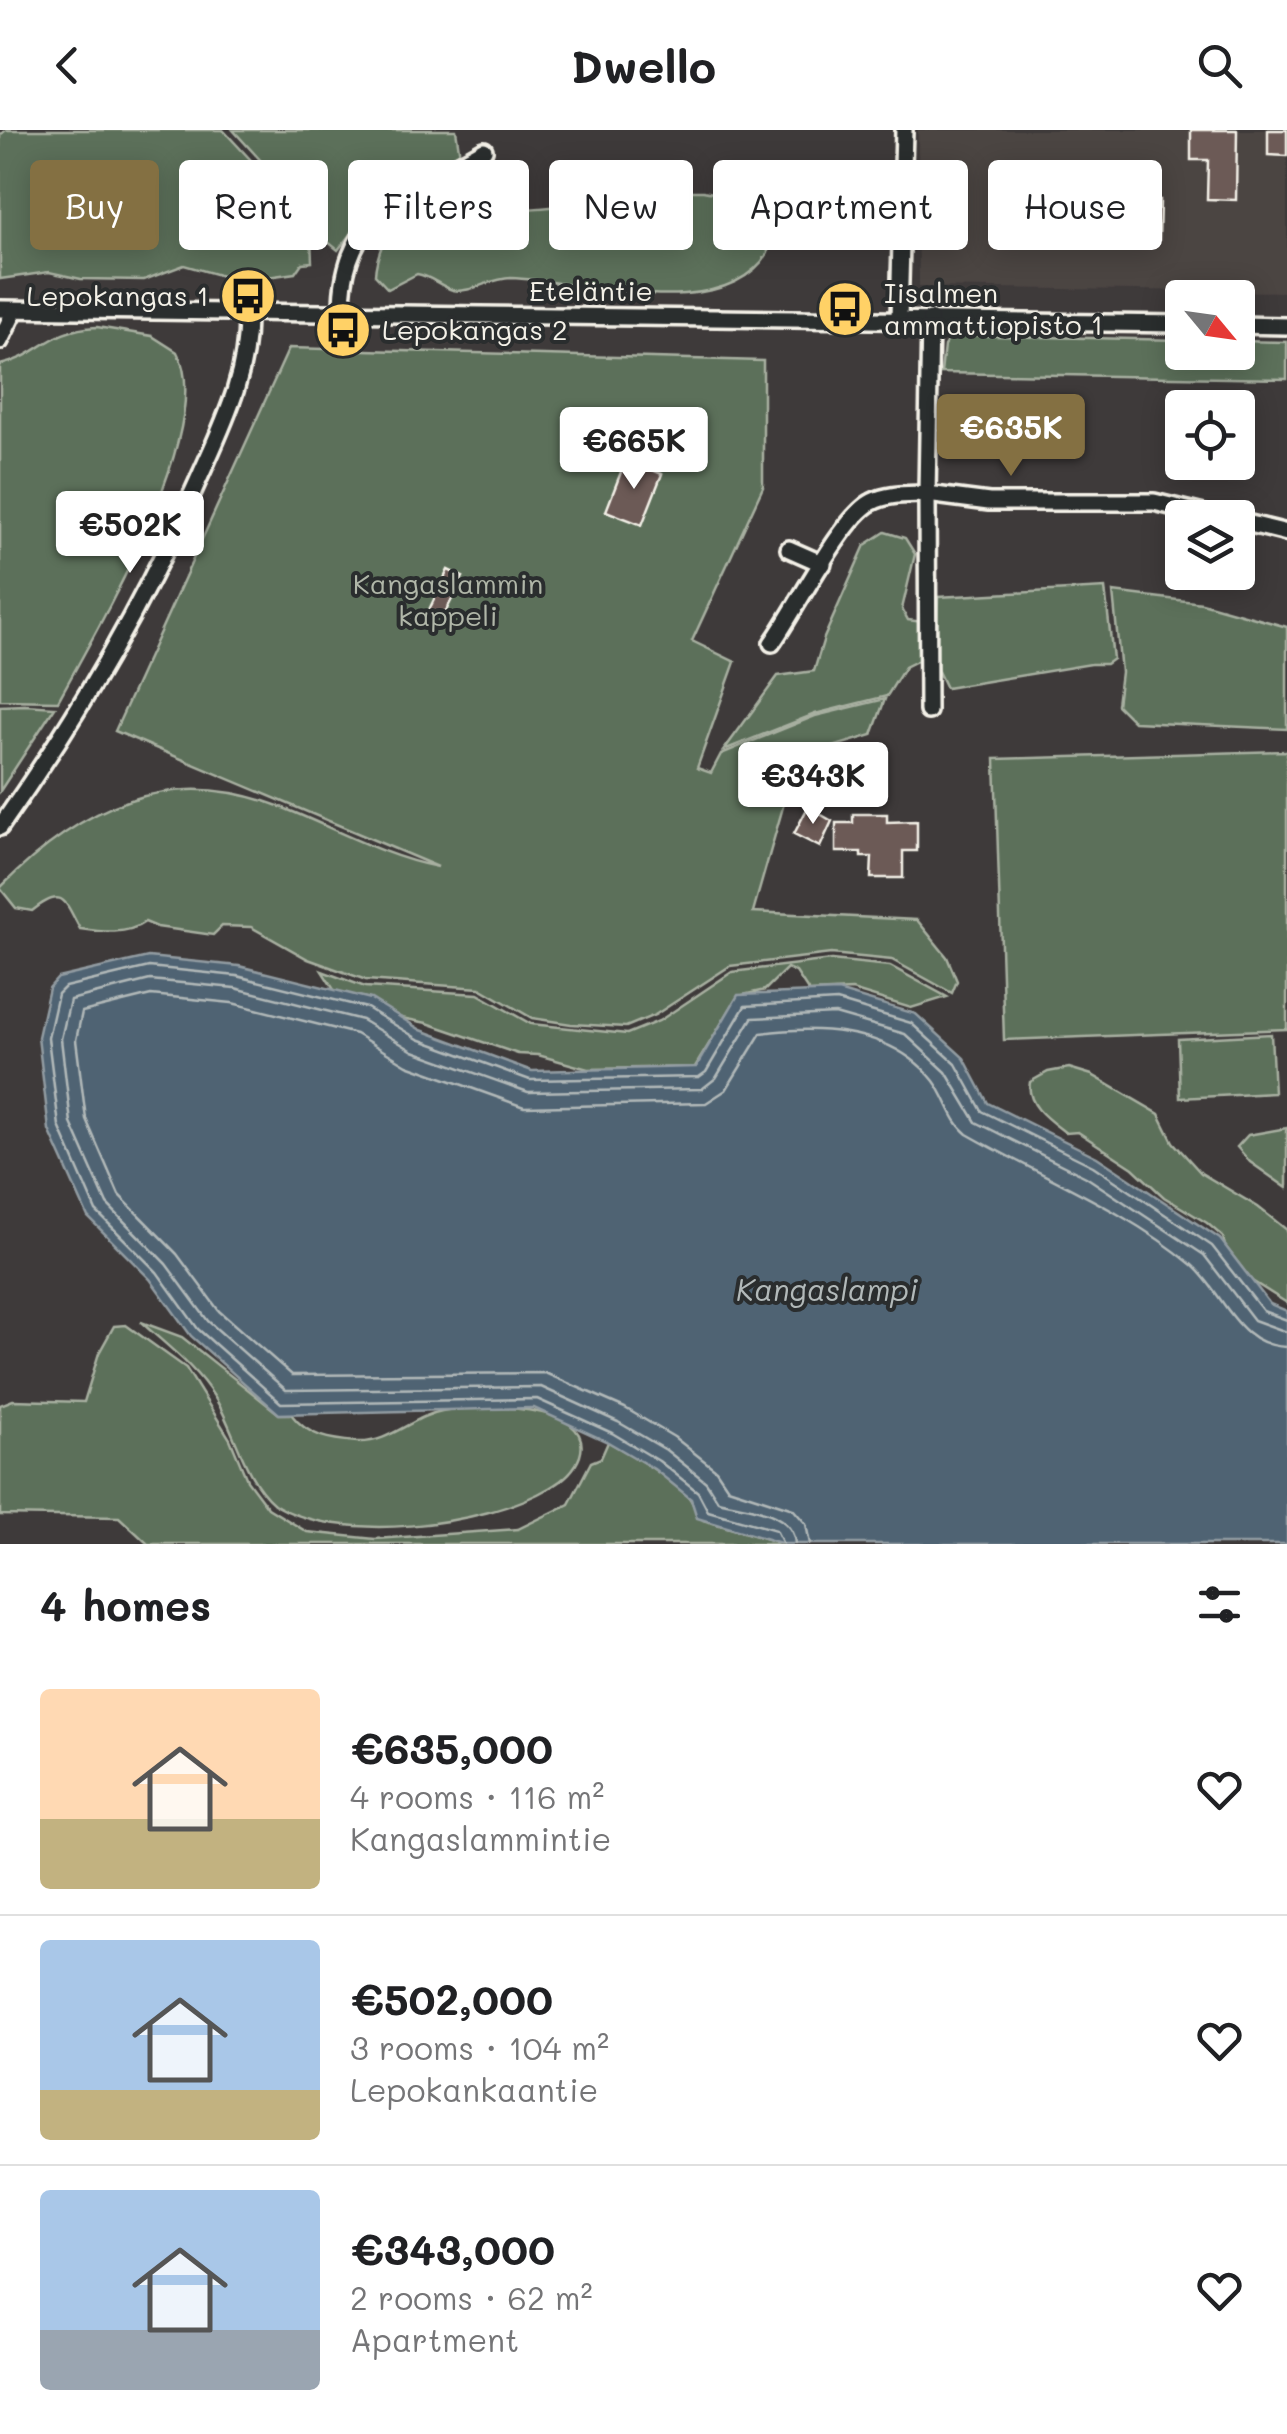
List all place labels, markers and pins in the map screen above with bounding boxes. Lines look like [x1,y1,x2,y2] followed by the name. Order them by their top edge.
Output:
[218,266,278,326] bus stop icon: Lepokangas 1
[884,274,1103,342] place label: Iisalmen ammattiopisto 1
[26,277,209,313] place label: Lepokangas 1
[815,279,875,339] bus stop icon: Iisalmen ammattiopisto 1
[313,300,373,360] bus stop icon: Lepokangas 2
[382,311,568,347] place label: Lepokangas 2
[941,394,1081,479] pin: €635K
[564,407,704,492] pin: €665K
[60,491,200,576] pin: €502K
[743,742,883,827] pin: €343K

